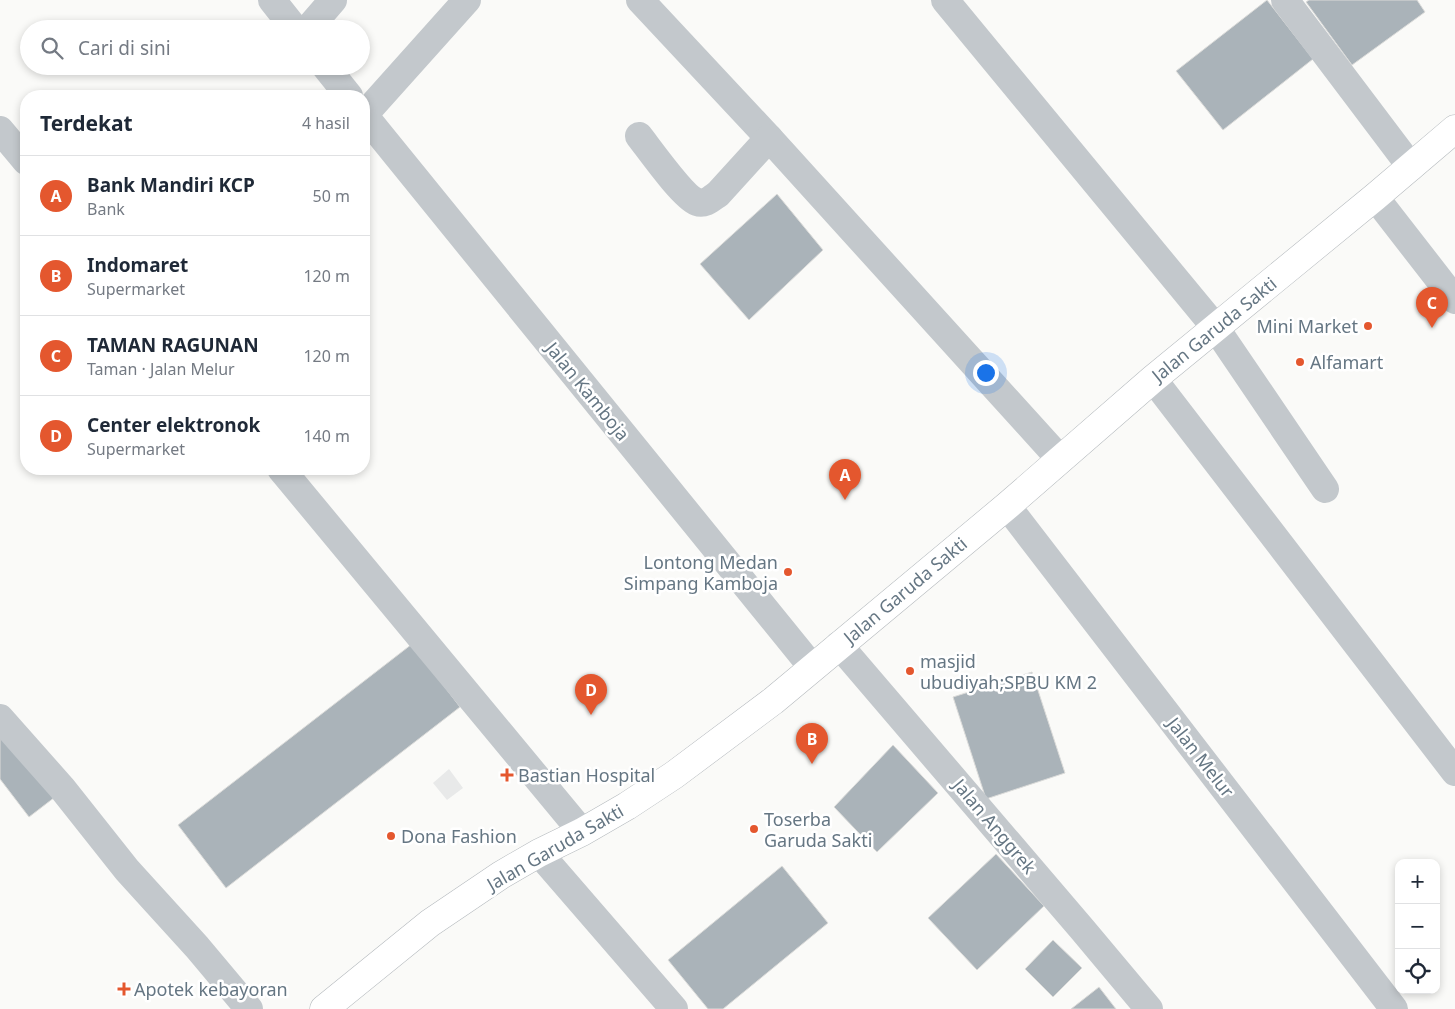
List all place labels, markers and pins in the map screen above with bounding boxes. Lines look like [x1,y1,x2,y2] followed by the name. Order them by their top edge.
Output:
[1416,287,1448,328] pin: C
[1256,314,1358,338] place label: Mini Market
[1362,320,1374,332] marker: Mini Market
[1310,350,1384,374] place label: Alfamart
[1294,356,1306,368] marker: Alfamart
[829,459,861,500] pin: A
[624,550,778,595] place label: Lontong Medan Simpang Kamboja
[782,566,794,578] marker: Lontong Medan Simpang Kamboja
[920,649,1097,694] place label: masjid ubudiyah;SPBU KM 2
[904,665,916,677] marker: masjid ubudiyah;SPBU KM 2
[575,674,607,715] pin: D
[796,723,828,764] pin: B
[518,763,655,787] place label: Bastian Hospital
[500,768,514,782] marker: Bastian Hospital
[764,807,872,852] place label: Toserba Garuda Sakti
[748,823,760,835] marker: Toserba Garuda Sakti
[401,824,517,848] place label: Dona Fashion
[385,830,397,842] marker: Dona Fashion
[134,977,288,1001] place label: Apotek kebayoran
[118,983,130,995] marker: Apotek kebayoran

